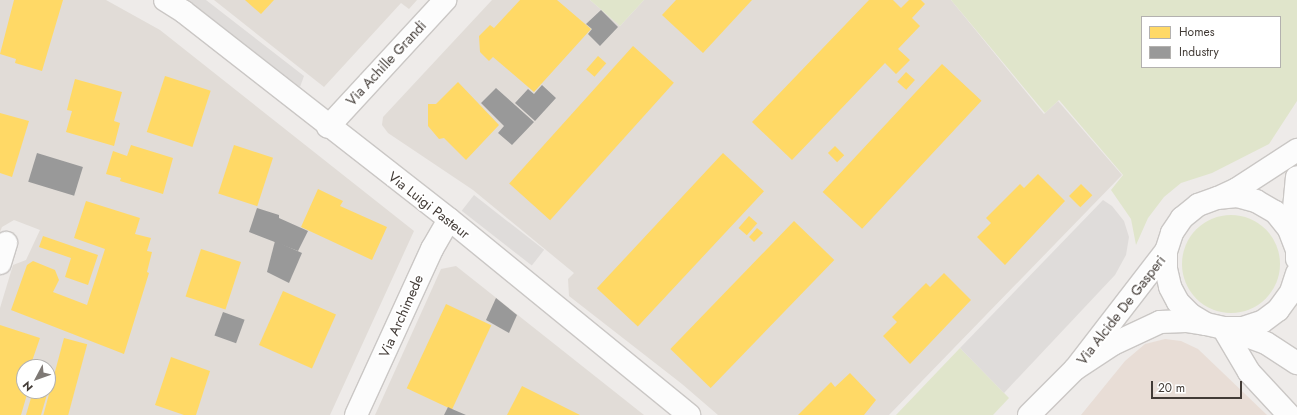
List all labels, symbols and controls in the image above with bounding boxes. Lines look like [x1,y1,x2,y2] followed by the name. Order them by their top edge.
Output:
[1141,16,1281,68] legend
[342,17,430,109] street label: Via Achille Grandi
[1179,23,1215,41] text: Homes
[1179,43,1219,61] text: Industry
[385,168,473,242] street label: Via Luigi Pasteur
[1073,252,1169,368] street label: Via Alcide De Gasperi
[375,272,427,360] street label: Via Archimede
[16,359,56,399] north arrow
[1153,373,1244,399] scale bar
[19,378,37,395] text: N
[1158,379,1185,397] text: 20 m

